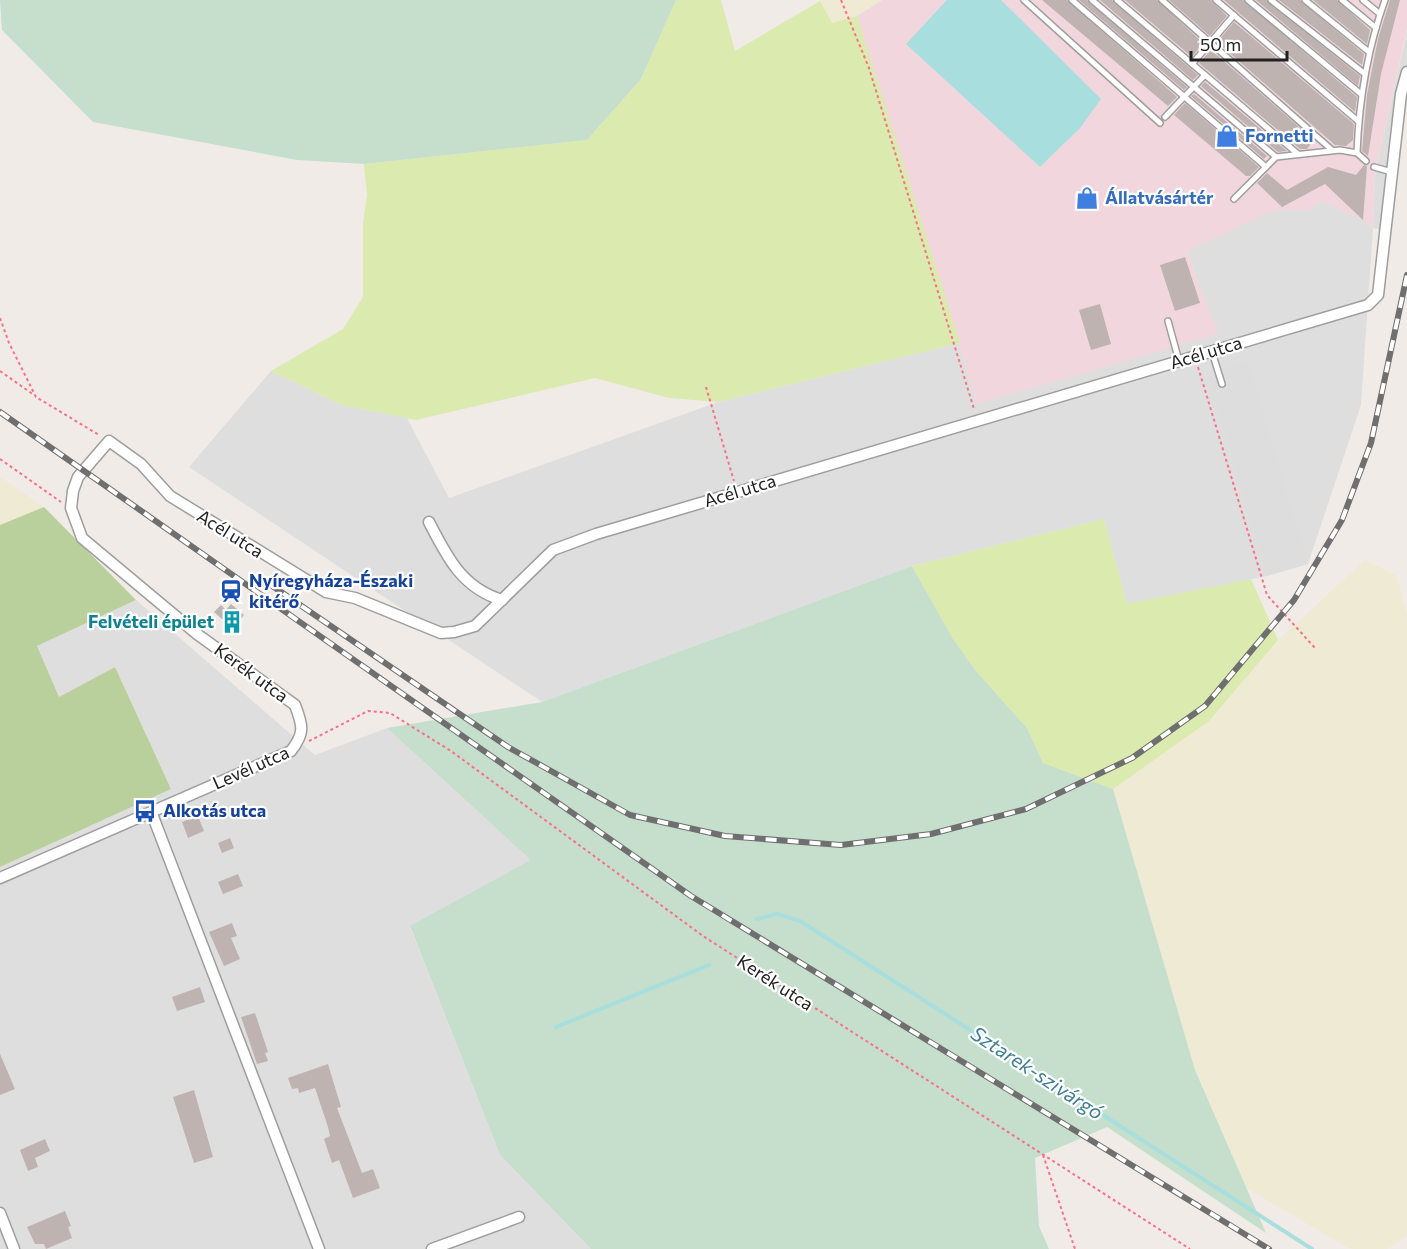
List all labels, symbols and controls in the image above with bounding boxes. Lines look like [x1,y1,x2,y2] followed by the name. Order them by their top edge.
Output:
[1191,24,1287,62] scale bar
[1200,33,1241,55] text: 50 m
[1214,123,1240,149] shop icon: Fornetti
[1245,124,1313,146] place label: Fornetti
[1074,185,1100,211] shop icon: Állatvásártér
[1105,186,1214,208] place label: Állatvásártér
[1167,331,1244,373] street label: Acél utca
[701,469,778,511] street label: Acél utca
[193,504,268,562] street label: Acél utca
[249,569,413,612] place label: Nyíregyháza-Északi kitérő
[218,578,244,604] station icon: Nyíregyháza-Északi kitérő
[219,609,245,635] building icon: Felvételi épület
[88,610,214,632] place label: Felvételi épület
[210,638,293,706] street label: Kerék utca
[209,740,292,794] street label: Levél utca
[132,798,158,824] bus stop icon: Alkotás utca
[163,799,266,821] place label: Alkotás utca
[733,949,818,1015] street label: Kerék utca
[967,1021,1108,1124] water label: Sztarek-szivárgó

